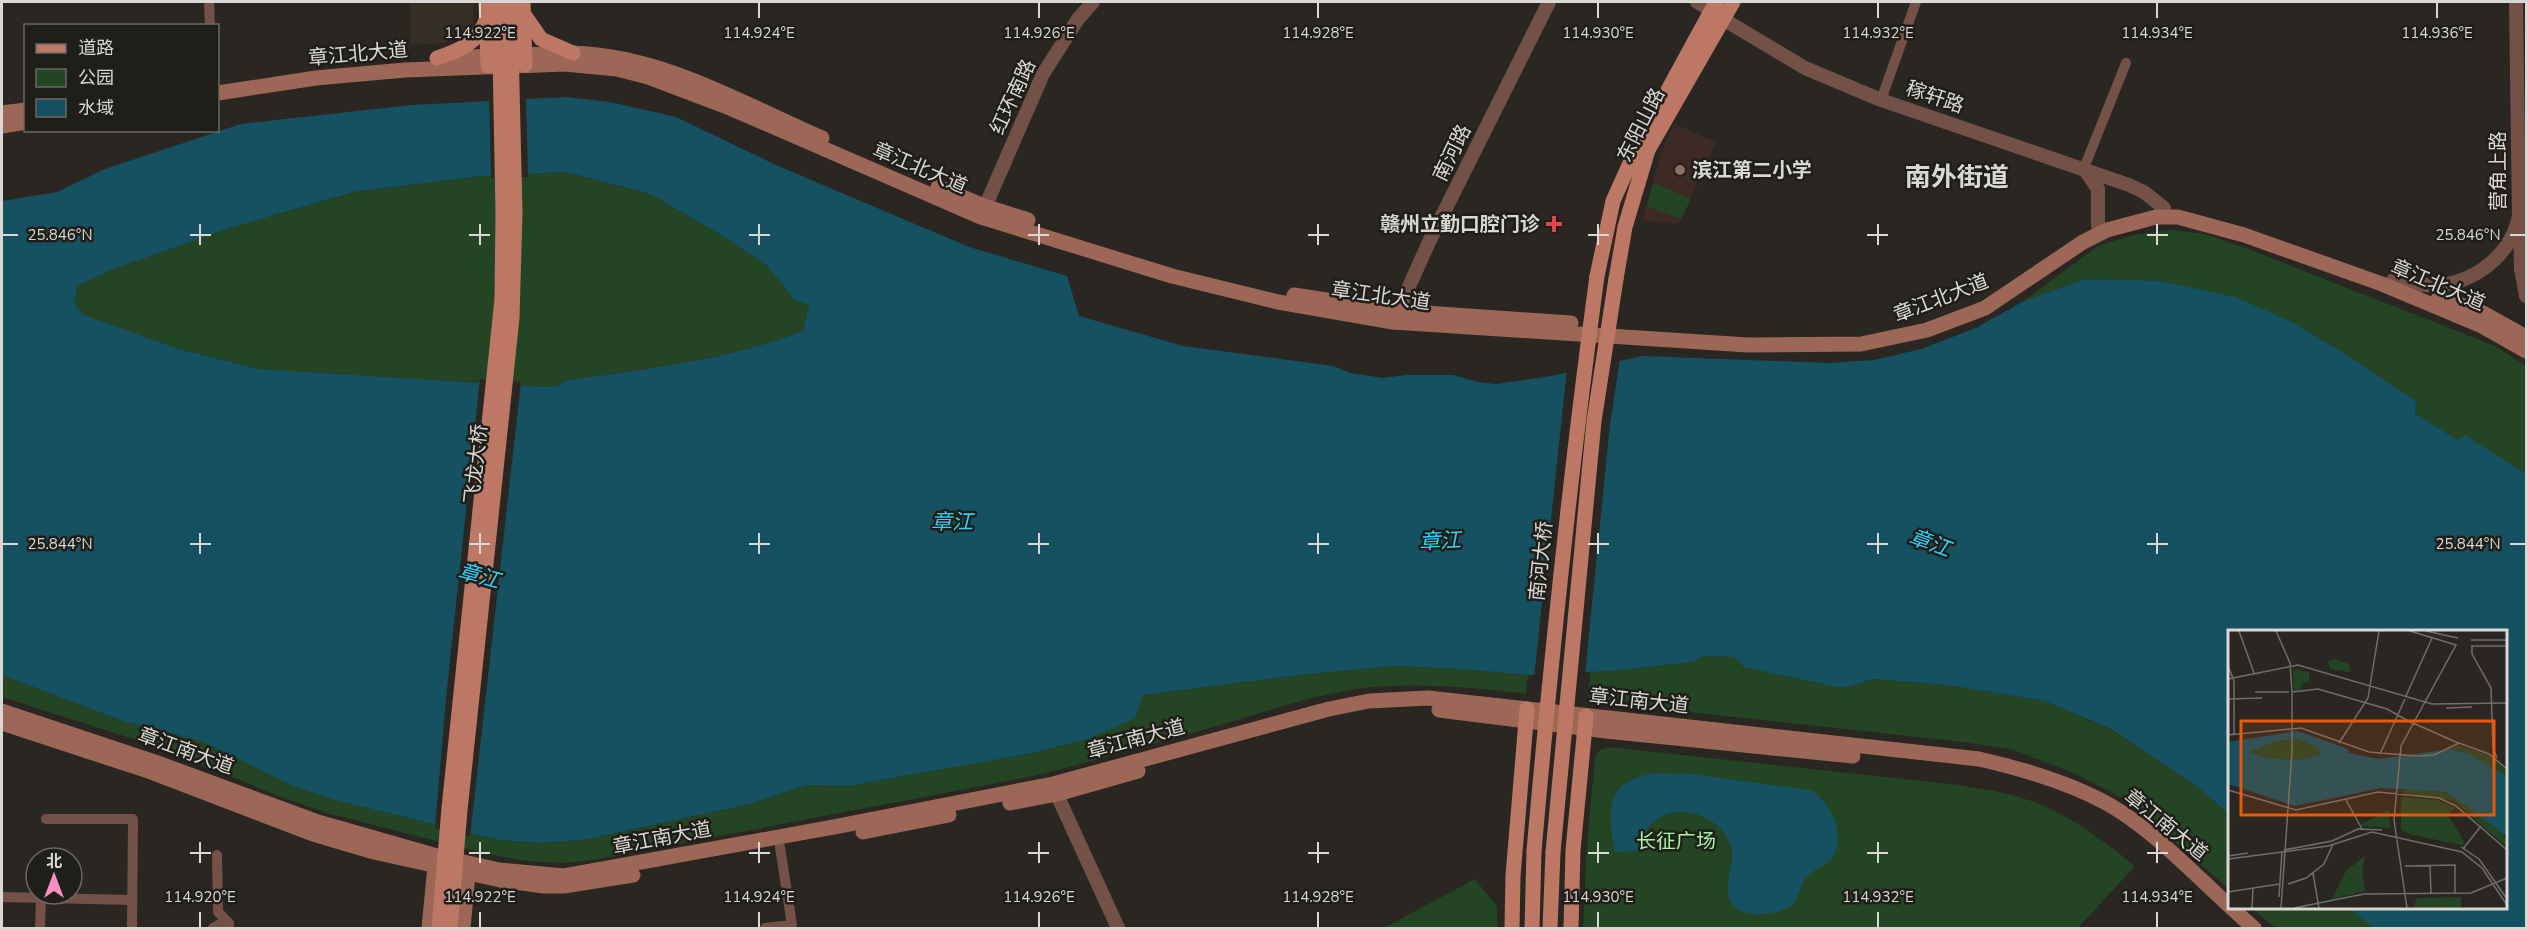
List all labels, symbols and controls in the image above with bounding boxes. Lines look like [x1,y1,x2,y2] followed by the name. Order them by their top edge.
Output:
[444,23,516,43] text: 114.922°E
[723,23,795,43] text: 114.924°E
[1003,23,1075,43] text: 114.926°E
[1282,23,1354,43] text: 114.928°E
[1562,23,1634,43] text: 114.930°E
[1842,23,1914,43] text: 114.932°E
[2121,23,2193,43] text: 114.934°E
[2401,23,2473,43] text: 114.936°E
[24,24,219,132] legend
[78,36,114,60] text: 道路
[307,36,409,72] street label: 章江北大道
[984,55,1042,139] street label: 红环南路
[78,66,114,90] text: 公园
[1902,74,1968,120] street label: 稼轩路
[1611,83,1671,167] street label: 东阳山路
[78,96,114,120] text: 水域
[1427,120,1477,186] street label: 南河路
[2485,131,2512,211] street label: 营角上路
[869,136,971,200] street label: 章江北大道
[1692,157,1812,184] place label: 滨江第二小学
[1905,160,2009,195] district label: 南外街道
[1673,163,1687,177] marker: 滨江第二小学
[1380,211,1540,238] place label: 赣州立勤口腔门诊
[1545,215,1563,233] marker: 赣州立勤口腔门诊
[27,225,93,245] text: 25.846°N
[2435,225,2501,245] text: 25.846°N
[2387,253,2489,317] street label: 章江北大道
[1889,267,1993,329] street label: 章江北大道
[1330,276,1432,316] street label: 章江北大道
[458,423,494,505] street label: 飞龙大桥
[931,508,975,536] water label: 章江
[1523,520,1559,602] street label: 南河大桥
[1905,523,1956,564] water label: 章江
[1418,526,1464,556] water label: 章江
[27,534,93,554] text: 25.844°N
[2435,534,2501,554] text: 25.844°N
[455,557,505,595] water label: 章江
[2228,630,2507,909] inset map
[1588,682,1690,720] street label: 章江南大道
[1084,713,1188,765] street label: 章江南大道
[134,721,238,781] street label: 章江南大道
[2119,783,2213,867] street label: 章江南大道
[610,815,714,861] street label: 章江南大道
[1636,828,1716,855] park label: 长征广场
[24,846,84,906] north arrow
[46,851,62,873] text: 北
[164,887,236,907] text: 114.920°E
[444,887,516,907] text: 114.922°E
[723,887,795,907] text: 114.924°E
[1003,887,1075,907] text: 114.926°E
[1282,887,1354,907] text: 114.928°E
[1562,887,1634,907] text: 114.930°E
[1842,887,1914,907] text: 114.932°E
[2121,887,2193,907] text: 114.934°E

